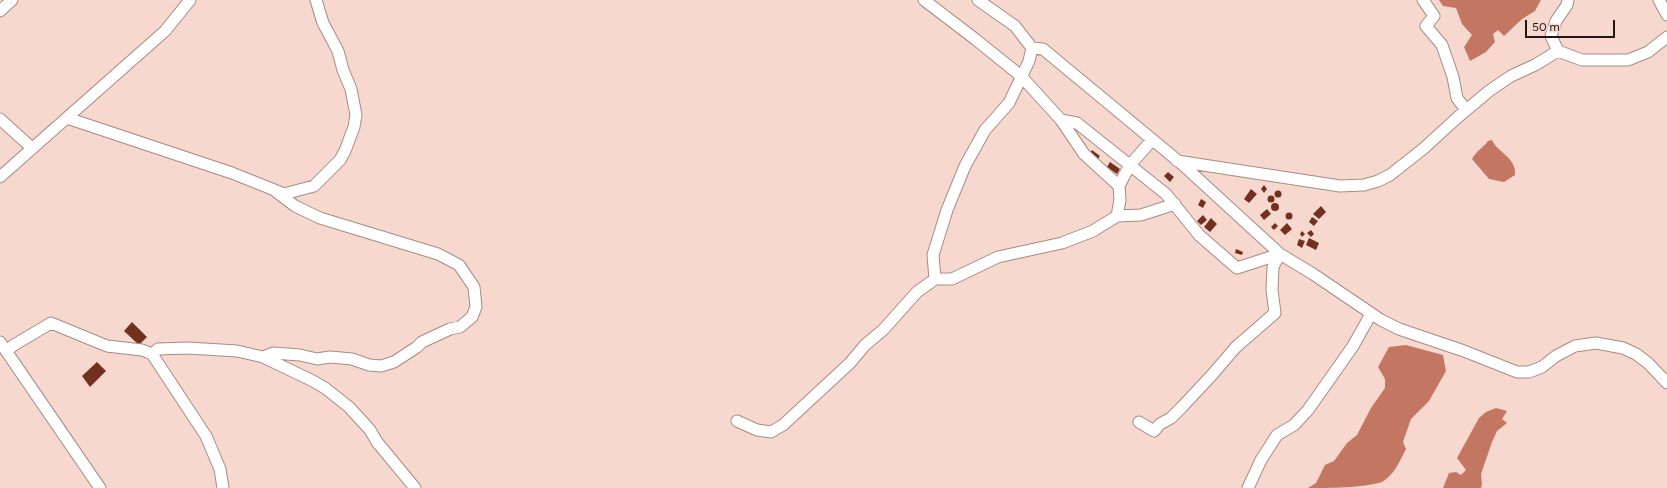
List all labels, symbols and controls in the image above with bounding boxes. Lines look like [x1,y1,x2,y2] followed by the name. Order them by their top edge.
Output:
[1527,12,1617,38] scale bar
[1532,20,1560,34] text: 50 m

